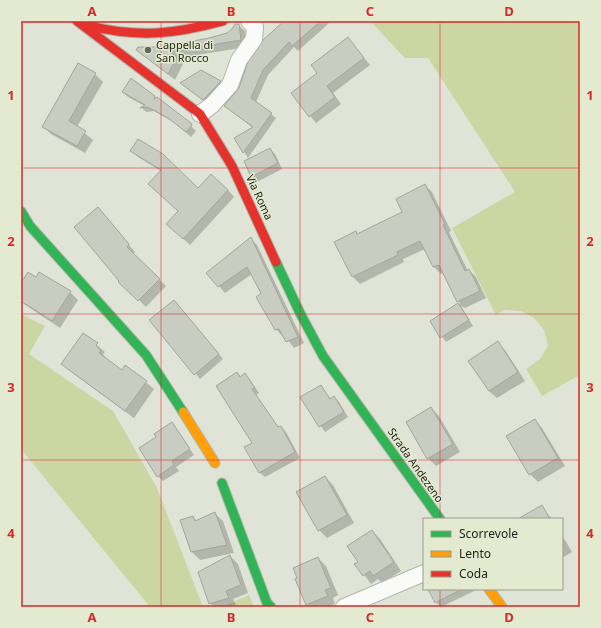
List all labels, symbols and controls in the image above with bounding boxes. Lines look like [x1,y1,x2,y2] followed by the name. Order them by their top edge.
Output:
[88,2,97,20] text: A
[227,2,235,20] text: B
[366,2,374,20] text: C
[504,2,514,20] text: D
[156,37,213,65] place label: Cappella di San Rocco
[143,45,153,55] marker: Cappella di San Rocco
[7,86,15,104] text: 1
[586,86,594,104] text: 1
[243,172,277,222] street label: Via Roma
[7,232,15,250] text: 2
[586,232,594,250] text: 2
[7,378,15,396] text: 3
[586,378,594,396] text: 3
[385,425,448,506] street label: Strada Andezeno
[423,518,563,590] legend
[7,524,15,542] text: 4
[586,524,594,542] text: 4
[459,525,518,542] text: Scorrevole
[459,545,491,562] text: Lento
[459,565,488,582] text: Coda
[88,608,97,626] text: A
[227,608,235,626] text: B
[366,608,374,626] text: C
[504,608,514,626] text: D

